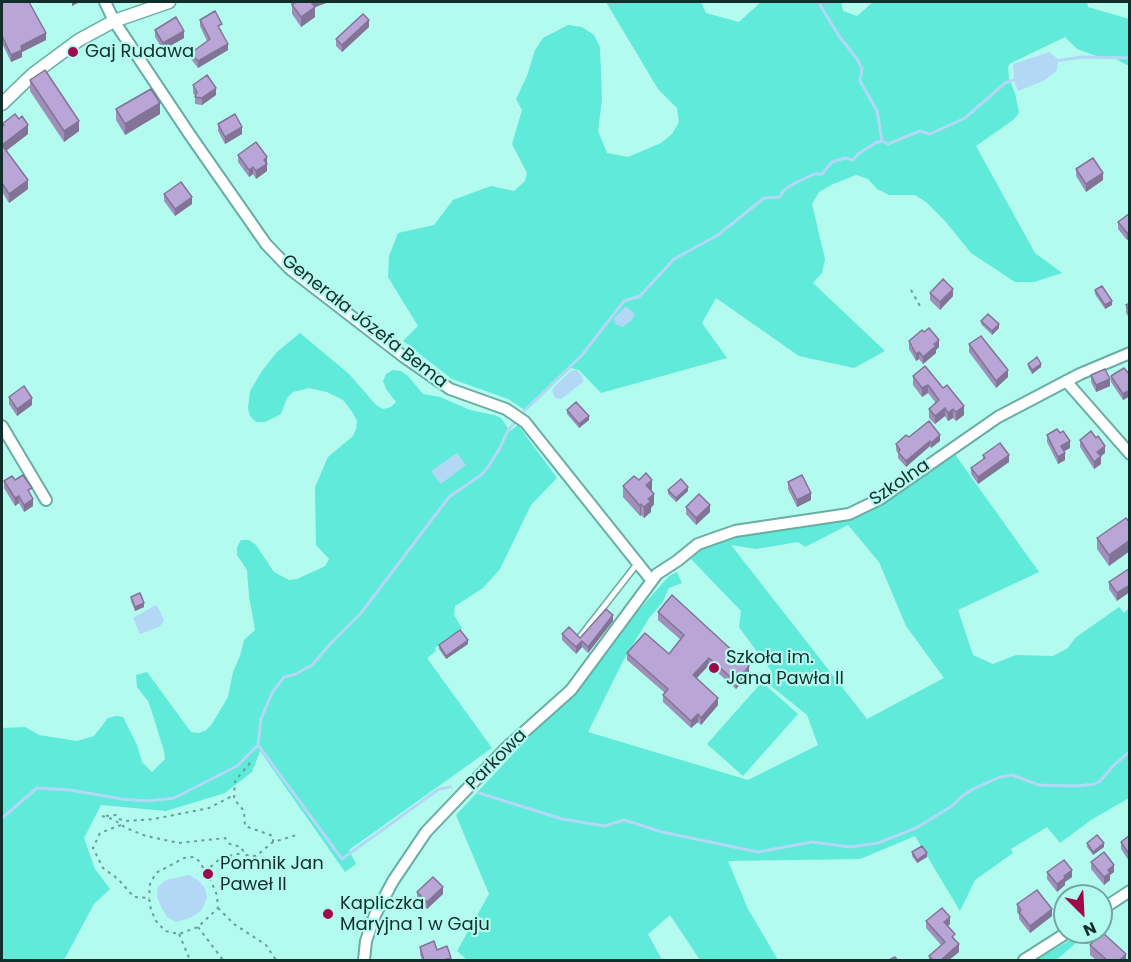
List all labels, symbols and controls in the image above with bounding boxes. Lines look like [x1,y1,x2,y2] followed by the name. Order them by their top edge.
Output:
[85,41,194,63] place label: Gaj Rudawa
[66,45,80,59] marker: Gaj Rudawa
[277,251,451,393] street label: Generała Józefa Bema
[866,455,934,511] street label: Szkolna
[726,647,844,690] place label: Szkoła im. Jana Pawła II
[707,661,721,675] marker: Szkoła im. Jana Pawła II
[462,725,532,795] street label: Parkowa
[220,853,324,896] place label: Pomnik Jan Paweł II
[201,867,215,881] marker: Pomnik Jan Paweł II
[1053,884,1113,944] north arrow
[340,893,490,936] place label: Kapliczka Maryjna 1 w Gaju
[321,907,335,921] marker: Kapliczka Maryjna 1 w Gaju
[1080,916,1100,942] text: N

